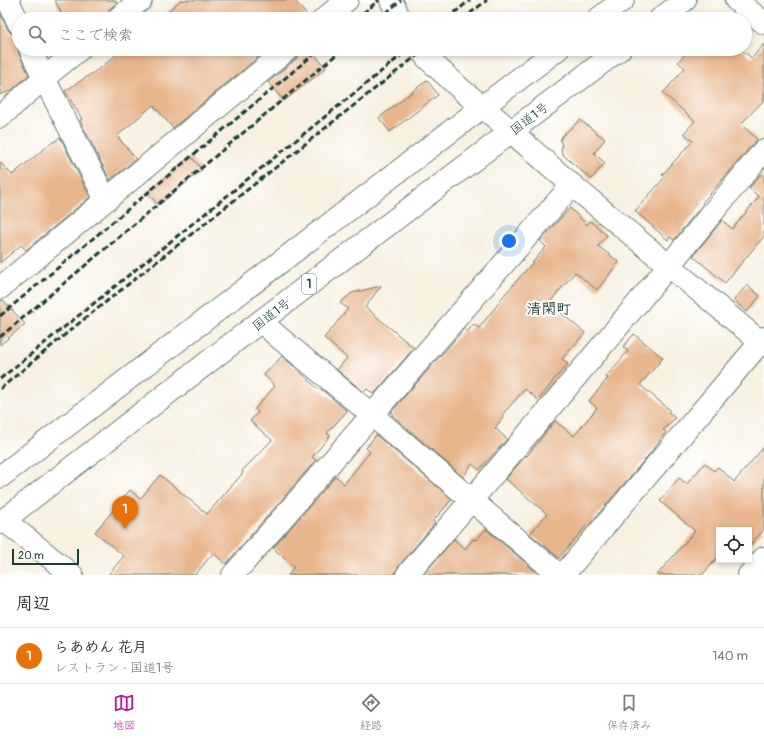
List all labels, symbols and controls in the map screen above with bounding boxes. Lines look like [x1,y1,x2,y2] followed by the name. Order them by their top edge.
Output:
[12,12,752,56] search box
[26,23,48,45] icon: search
[58,26,133,45] text: ここで検索
[507,99,552,138] street label: 国道1号
[499,231,519,251] your location
[302,274,316,294] road number: 1
[249,295,294,334] street label: 国道1号
[526,300,572,319] district label: 清閑町
[112,496,138,529] pin: 1
[716,527,752,563] map controls
[716,527,752,563] button: locate
[12,547,79,566] scale bar
[18,549,44,562] text: 20 m
[16,593,50,614] text: 周辺
[54,638,148,657] text: らあめん 花月
[26,648,32,664] text: 1
[712,648,748,664] text: 140 m
[54,660,174,676] text: レストラン · 国道1号
[113,692,135,732] tab: 地図
[360,692,382,732] tab: 経路
[607,692,651,732] tab: 保存済み

